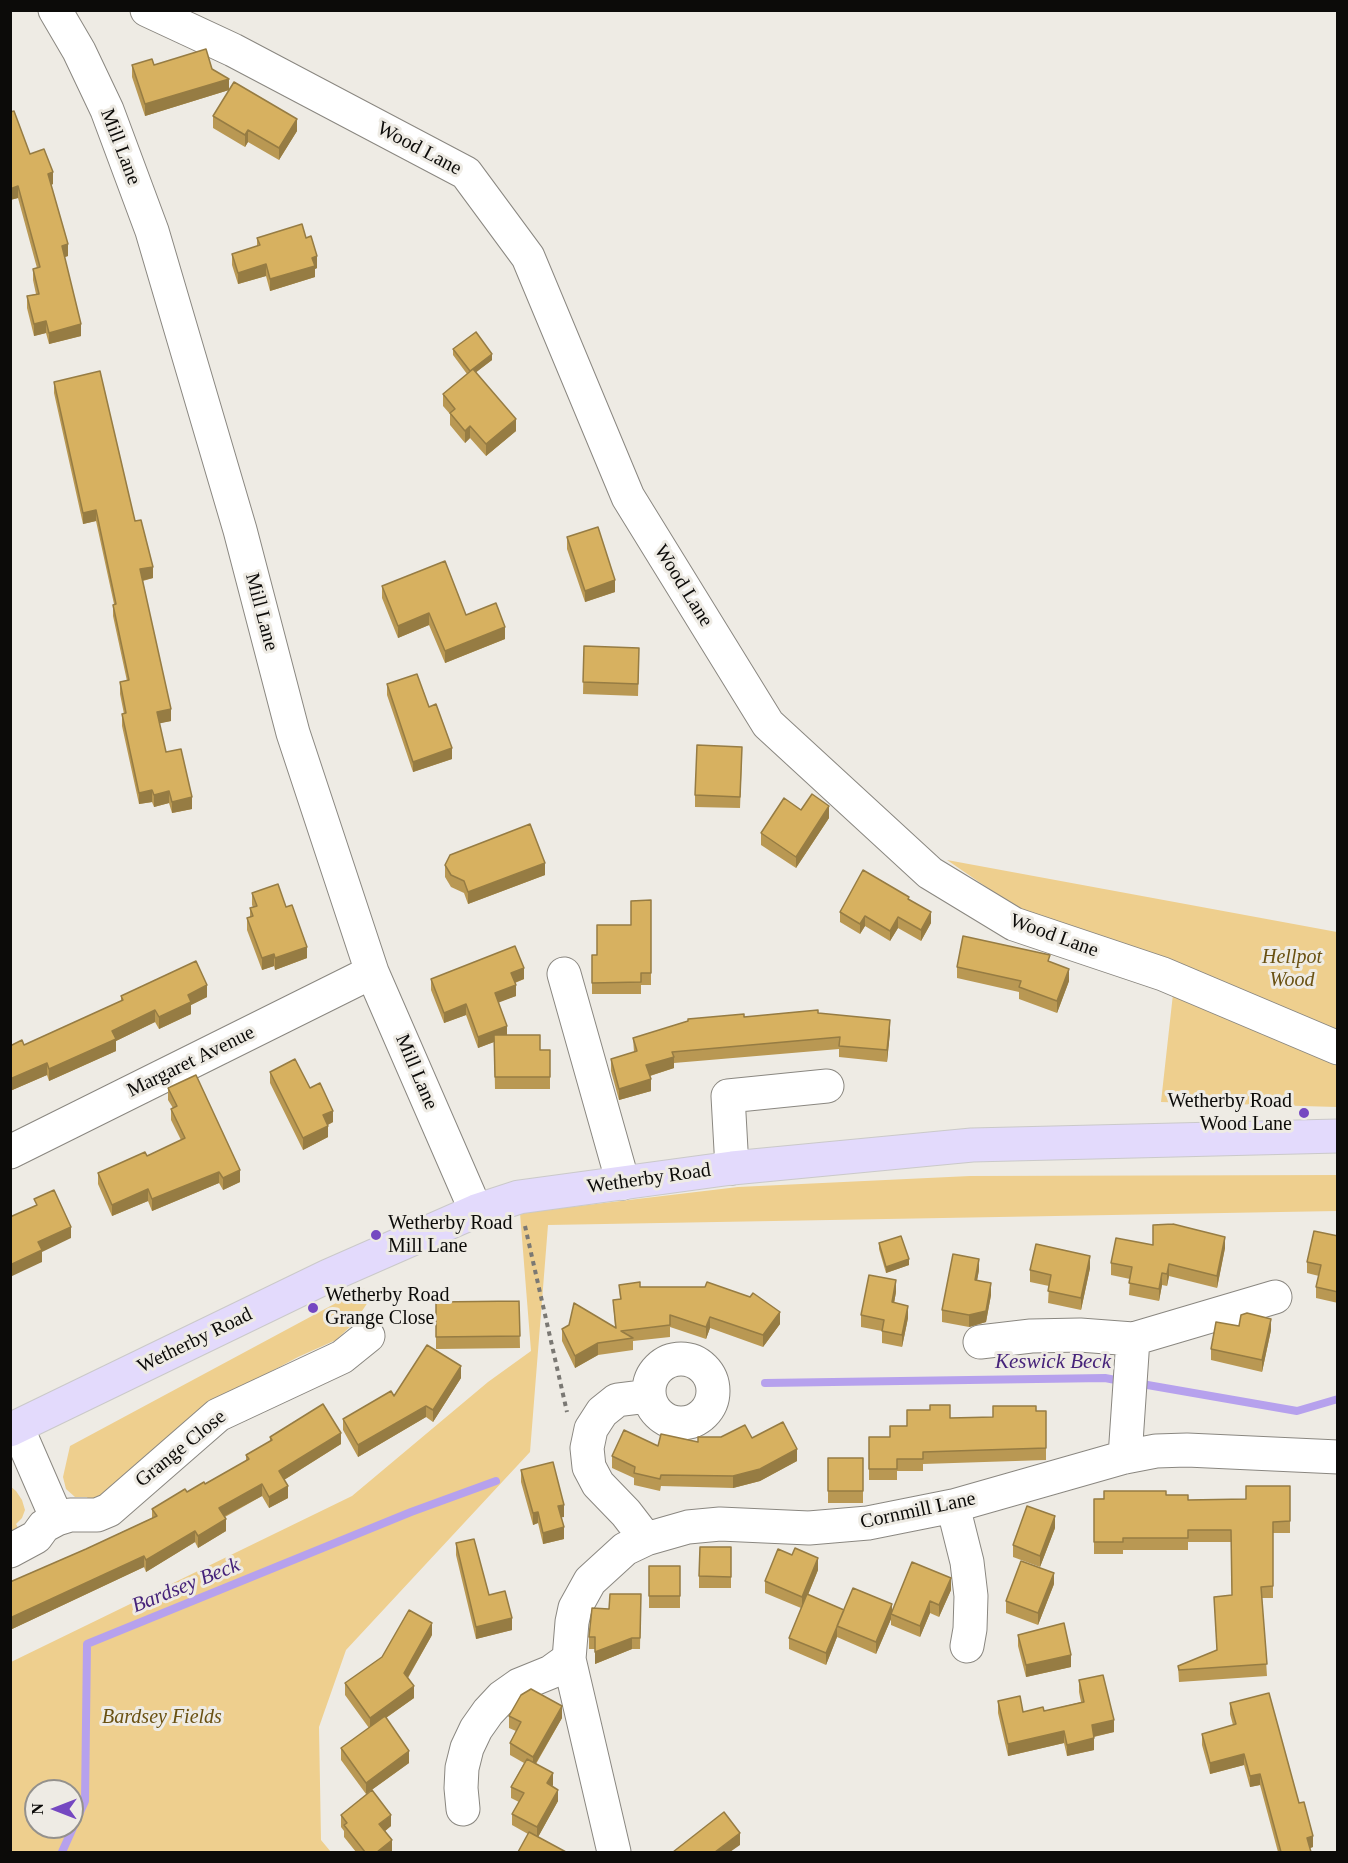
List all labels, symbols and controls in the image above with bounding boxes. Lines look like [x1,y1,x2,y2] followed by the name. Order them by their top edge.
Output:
[95,106,145,188] street label: Mill Lane
[373,117,465,181] street label: Wood Lane
[648,541,718,631] street label: Wood Lane
[239,571,283,653] street label: Mill Lane
[1007,909,1101,963] street label: Wood Lane
[1262,946,1322,993] park label: Hellpot Wood
[123,1021,259,1103] street label: Margaret Avenue
[389,1031,443,1113] street label: Mill Lane
[1168,1090,1292,1137] place label: Wetherby Road Wood Lane
[1297,1106,1311,1120] marker: Wetherby Road Wood Lane
[586,1158,712,1200] street label: Wetherby Road
[388,1212,512,1259] place label: Wetherby Road Mill Lane
[369,1228,383,1242] marker: Wetherby Road Mill Lane
[325,1284,449,1331] place label: Wetherby Road Grange Close
[306,1301,320,1315] marker: Wetherby Road Grange Close
[134,1303,256,1379] street label: Wetherby Road
[995,1349,1111,1375] water label: Keswick Beck
[131,1405,231,1493] street label: Grange Close
[858,1487,978,1535] street label: Cornmill Lane
[128,1553,244,1619] water label: Bardsey Beck
[102,1706,222,1730] park label: Bardsey Fields
[24,1779,84,1839] north arrow
[29,1803,46,1815] text: N

